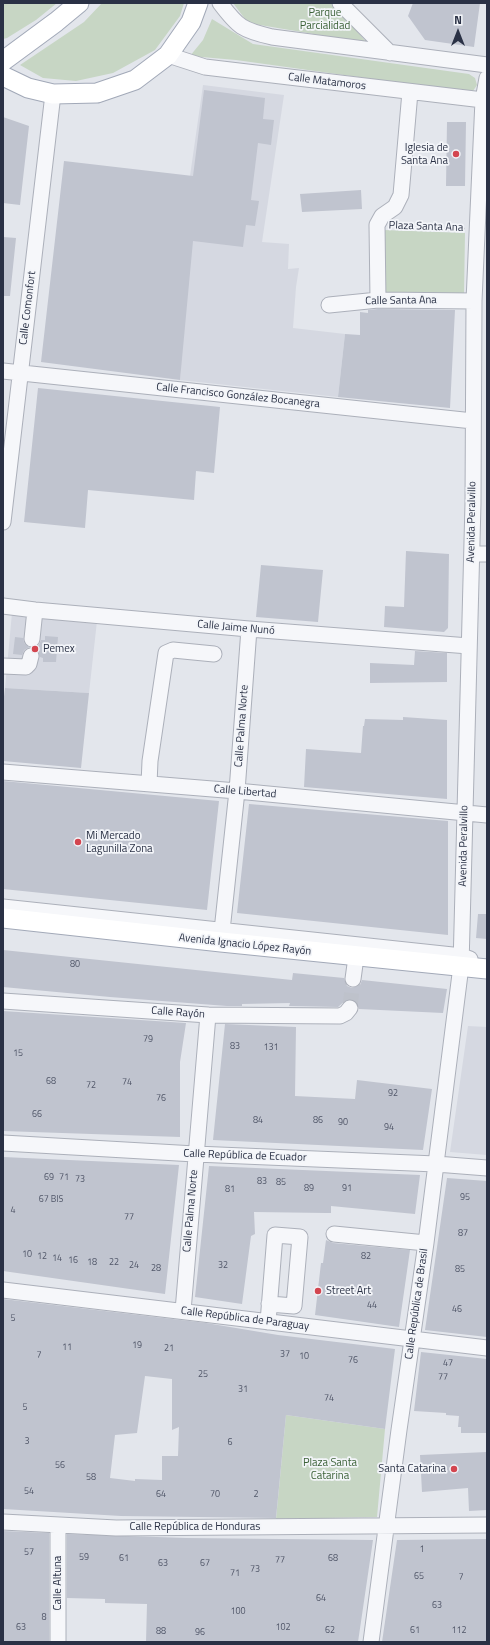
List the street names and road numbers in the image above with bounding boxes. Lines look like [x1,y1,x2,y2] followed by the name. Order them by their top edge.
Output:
[287,71,367,93] street label: Calle Matamoros
[388,219,464,235] street label: Plaza Santa Ana
[17,270,39,346] street label: Calle Comonfort
[365,294,437,308] street label: Calle Santa Ana
[156,381,320,411] street label: Calle Francisco González Bocanegra
[465,481,479,563] street label: Avenida Peralvillo
[197,618,275,638] street label: Calle Jaime Nunó
[233,684,251,768] street label: Calle Palma Norte
[213,783,277,801] street label: Calle Libertad
[457,805,471,887] street label: Avenida Peralvillo
[178,931,312,959] street label: Avenida Ignacio López Rayón
[151,1005,205,1021] street label: Calle Rayón
[183,1147,307,1165] street label: Calle República de Ecuador
[181,1169,201,1253] street label: Calle Palma Norte
[403,1248,431,1360] street label: Calle República de Brasil
[180,1305,310,1333] street label: Calle República de Paraguay
[130,1520,260,1534] street label: Calle República de Honduras
[51,1556,65,1610] street label: Calle Altuna

